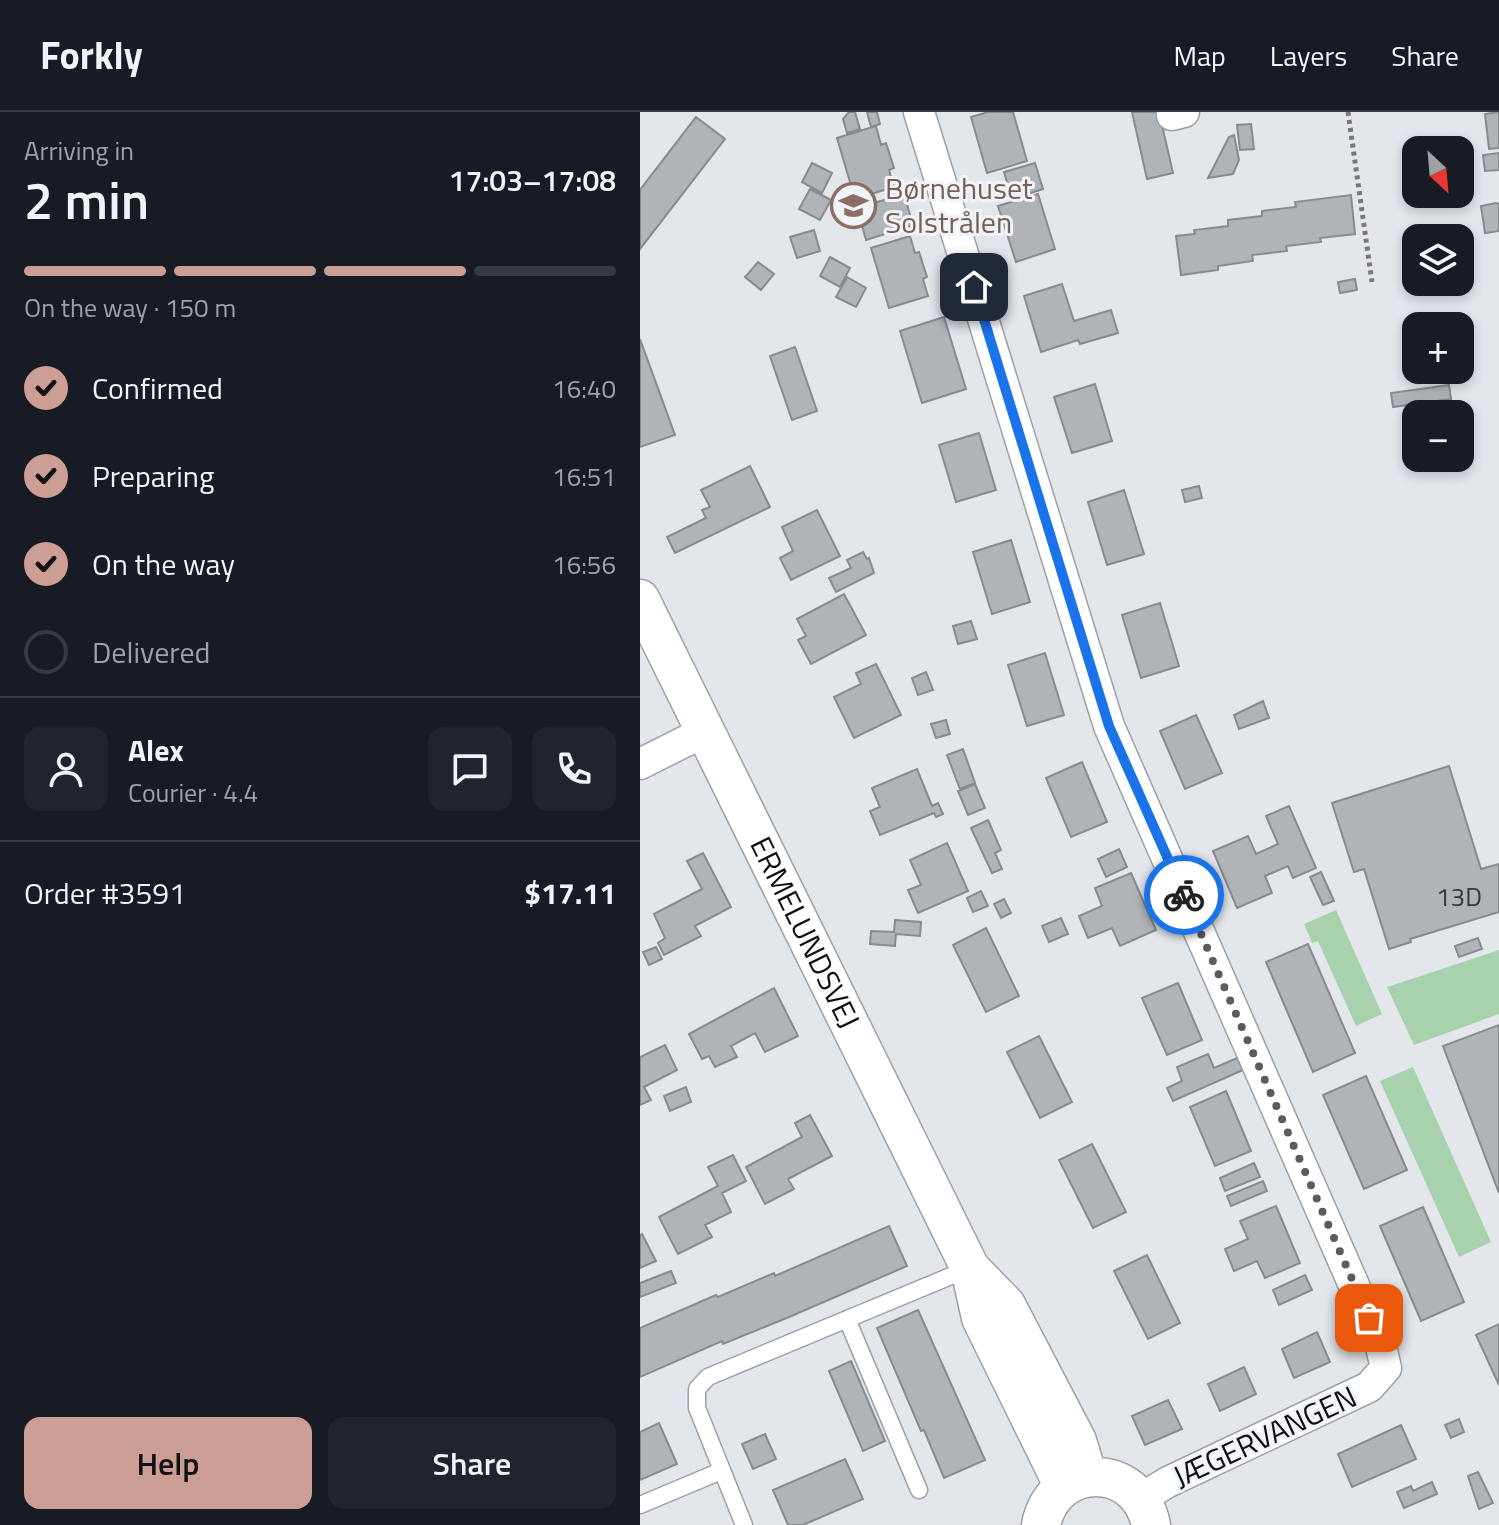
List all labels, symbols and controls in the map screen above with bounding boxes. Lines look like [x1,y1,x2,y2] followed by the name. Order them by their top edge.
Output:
[40,26,143,84] text: Forkly
[1173,34,1226,77] text: Map
[1270,34,1347,77] text: Layers
[1391,34,1459,77] text: Share
[24,131,134,170] text: Arriving in
[1402,136,1474,208] north arrow
[1402,136,1474,472] map controls
[449,157,616,203] text: 17:03–17:08
[24,160,149,239] text: 2 min
[885,165,1033,245] place label: Børnehuset Solstrålen
[830,182,878,230] school or university icon: Børnehuset Solstrålen
[1402,224,1474,296] button: layers
[940,253,1008,321] pin
[952,265,996,309] icon: home
[24,288,236,327] text: On the way · 150 m
[1402,312,1474,384] button: +
[92,365,223,411] text: Confirmed
[24,366,68,410] icon: check
[552,369,616,408] text: 16:40
[1402,400,1474,472] button: −
[92,453,214,499] text: Preparing
[24,454,68,498] icon: check
[552,457,616,496] text: 16:51
[92,541,235,587] text: On the way
[24,542,68,586] icon: check
[552,545,616,584] text: 16:56
[92,629,210,675] text: Delivered
[24,727,108,811] button: person
[128,727,184,773] text: Alex
[428,727,512,811] button: chat
[532,727,616,811] button: phone
[128,773,258,812] text: Courier · 4.4
[739,828,872,1036] street label: ERMELUNDSVEJ
[1144,855,1224,935] courier
[24,870,186,916] text: Order #3591
[524,870,616,916] text: $17.11
[1162,873,1206,917] icon: bike
[1436,877,1482,916] house number: 13D
[1335,1284,1403,1352] pin
[1347,1296,1391,1340] icon: bag
[1165,1373,1364,1499] street label: JÆGERVANGEN
[24,1417,312,1509] button: Help
[328,1417,616,1509] button: Share

